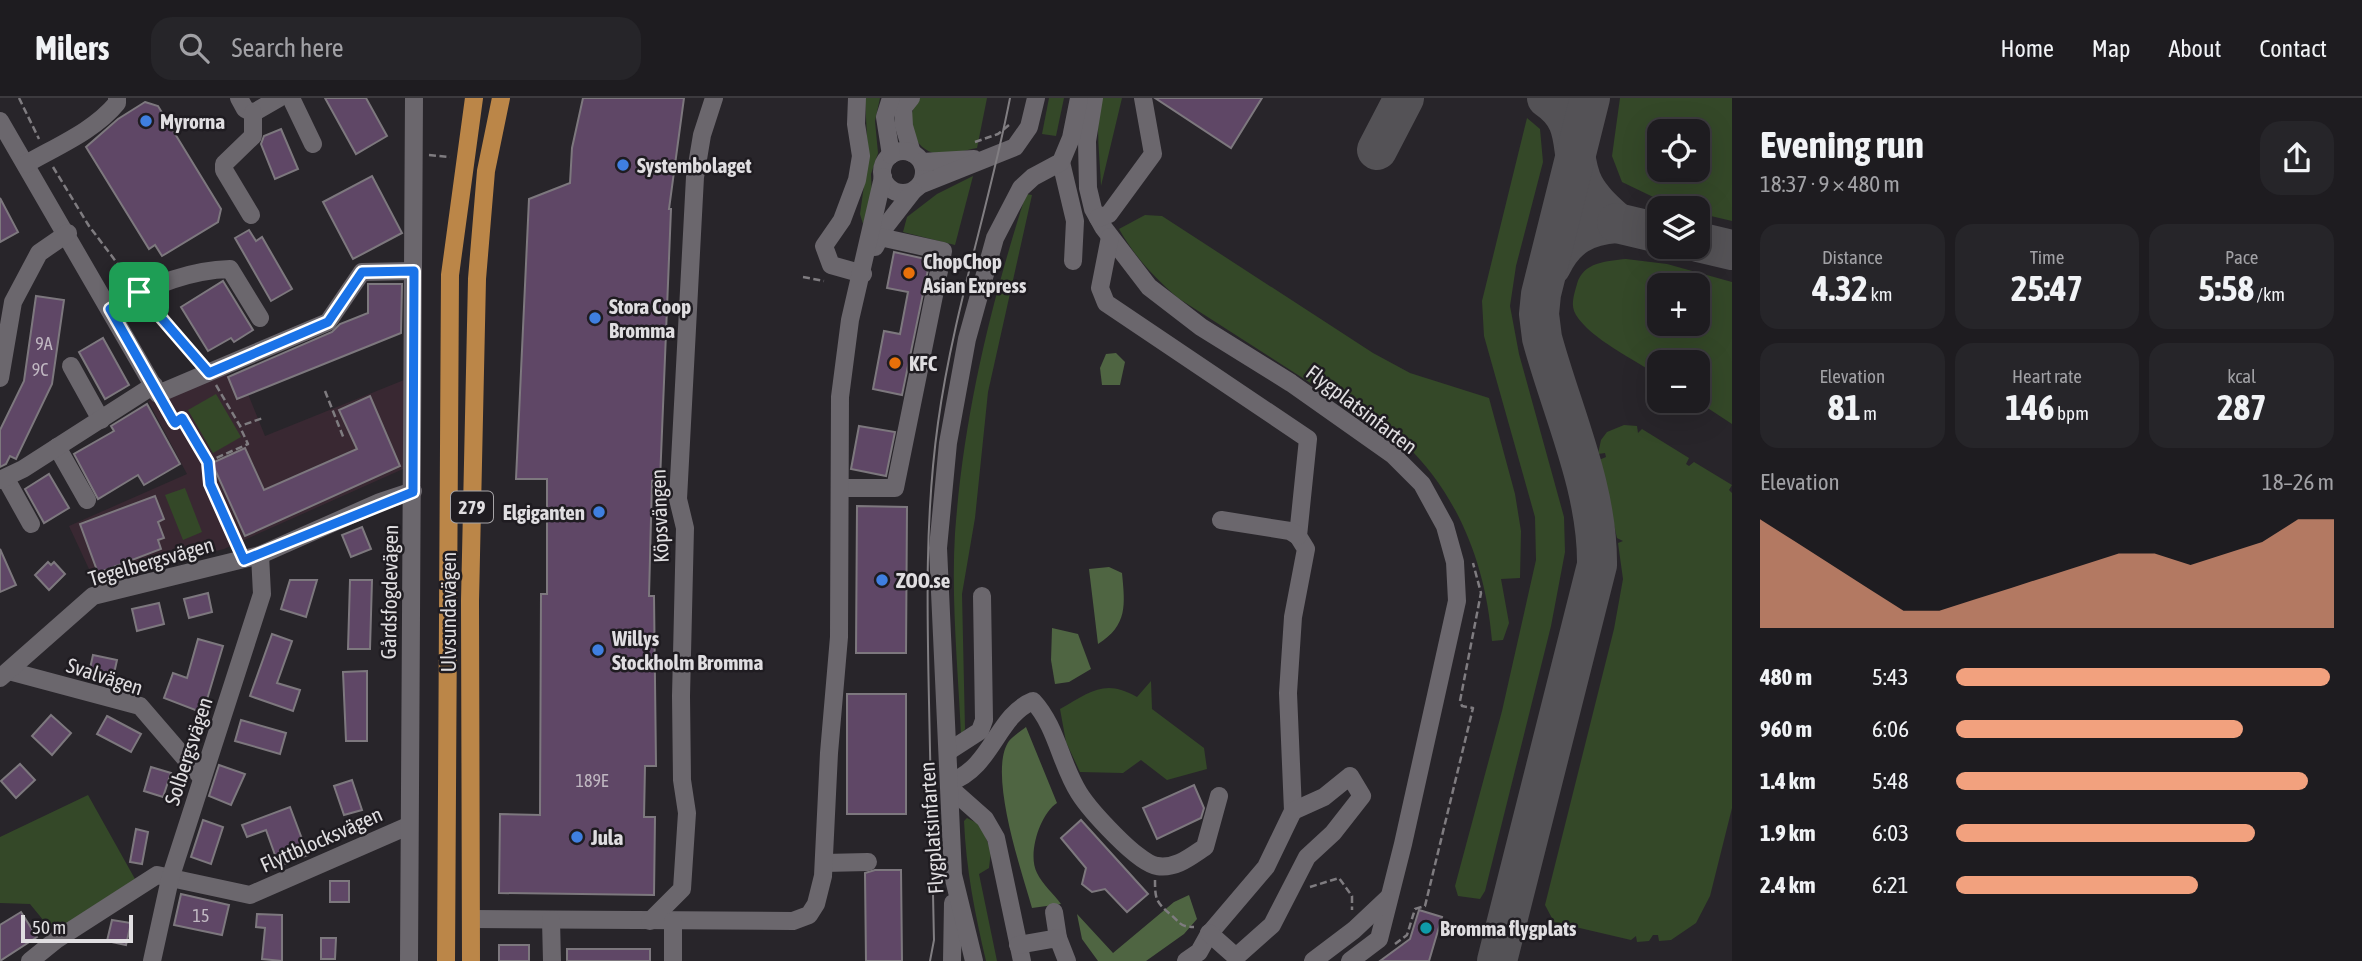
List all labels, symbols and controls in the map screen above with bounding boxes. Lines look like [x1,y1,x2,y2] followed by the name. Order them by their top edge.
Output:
[151,17,641,80] search box
[35,29,109,67] text: Milers
[175,29,213,67] icon: search
[231,33,344,63] text: Search here
[2000,35,2054,62] text: Home
[2092,35,2130,62] text: Map
[2168,35,2221,62] text: About
[2259,35,2327,62] text: Contact
[160,109,225,133] place label: Myrorna
[138,113,154,129] marker: Myrorna
[1647,119,1710,413] map controls
[1647,119,1710,182] button: locate
[2260,121,2334,195] button: share
[1760,123,1924,166] text: Evening run
[637,153,752,177] place label: Systembolaget
[615,157,631,173] marker: Systembolaget
[1760,171,1900,197] text: 18:37 · 9 × 480 m
[1647,196,1710,259] button: layers
[1822,246,1883,268] text: Distance
[2030,246,2064,268] text: Time
[2225,246,2258,268] text: Pace
[922,249,1027,297] place label: ChopChop Asian Express
[109,262,169,322] pin
[901,265,917,281] marker: ChopChop Asian Express
[1812,268,1868,308] text: 4.32
[2011,268,2083,308] text: 25:47
[2198,268,2254,308] text: 5:58
[120,273,158,311] icon: arrive
[1647,273,1710,336] button: +
[1868,283,1892,305] text: km
[2254,283,2285,305] text: /km
[609,294,691,342] place label: Stora Coop Bromma
[587,310,603,326] marker: Stora Coop Bromma
[35,333,53,354] house number: 9A
[1647,350,1710,413] button: −
[909,351,938,375] place label: KFC
[887,355,903,371] marker: KFC
[32,359,48,380] house number: 9C
[1302,360,1422,458] street label: Flygplatsinfarten
[1819,365,1885,387] text: Elevation
[2012,365,2082,387] text: Heart rate
[2227,365,2256,387] text: kcal
[1828,387,1861,427] text: 81
[2005,387,2055,427] text: 146
[2217,387,2266,427] text: 287
[1861,402,1877,424] text: m
[2055,402,2089,424] text: bpm
[645,469,673,563] street label: Köpsvängen
[1760,469,1840,495] text: Elevation
[2262,469,2334,495] text: 18–26 m
[451,492,493,522] road number: 279
[503,500,585,524] place label: Elgiganten
[591,504,607,520] marker: Elgiganten
[376,525,402,659] street label: Gårdsfogdevägen
[86,532,216,590] street label: Tegelbergsvägen
[436,552,460,672] street label: Ulvsundavägen
[896,568,950,592] place label: ZOO.se
[874,572,890,588] marker: ZOO.se
[611,626,763,674] place label: Willys Stockholm Bromma
[590,642,606,658] marker: Willys Stockholm Bromma
[64,652,146,700] street label: Svalvägen
[1760,664,1812,690] text: 480 m
[1872,664,1909,690] text: 5:43
[159,694,217,808] street label: Solbergsvägen
[1760,716,1812,742] text: 960 m
[1872,716,1909,742] text: 6:06
[914,761,948,895] street label: Flygplatsinfarten
[1760,768,1816,794] text: 1.4 km
[1872,768,1909,794] text: 5:48
[575,770,609,791] house number: 189E
[256,801,386,877] street label: Flyttblocksvägen
[1760,820,1816,846] text: 1.9 km
[1872,820,1909,846] text: 6:03
[590,825,623,849] place label: Jula
[569,829,585,845] marker: Jula
[1760,872,1816,898] text: 2.4 km
[1872,872,1909,898] text: 6:21
[193,905,209,926] house number: 15
[21,912,133,944] scale bar
[32,916,66,938] text: 50 m
[1440,916,1577,940] place label: Bromma flygplats
[1418,920,1434,936] marker: Bromma flygplats

